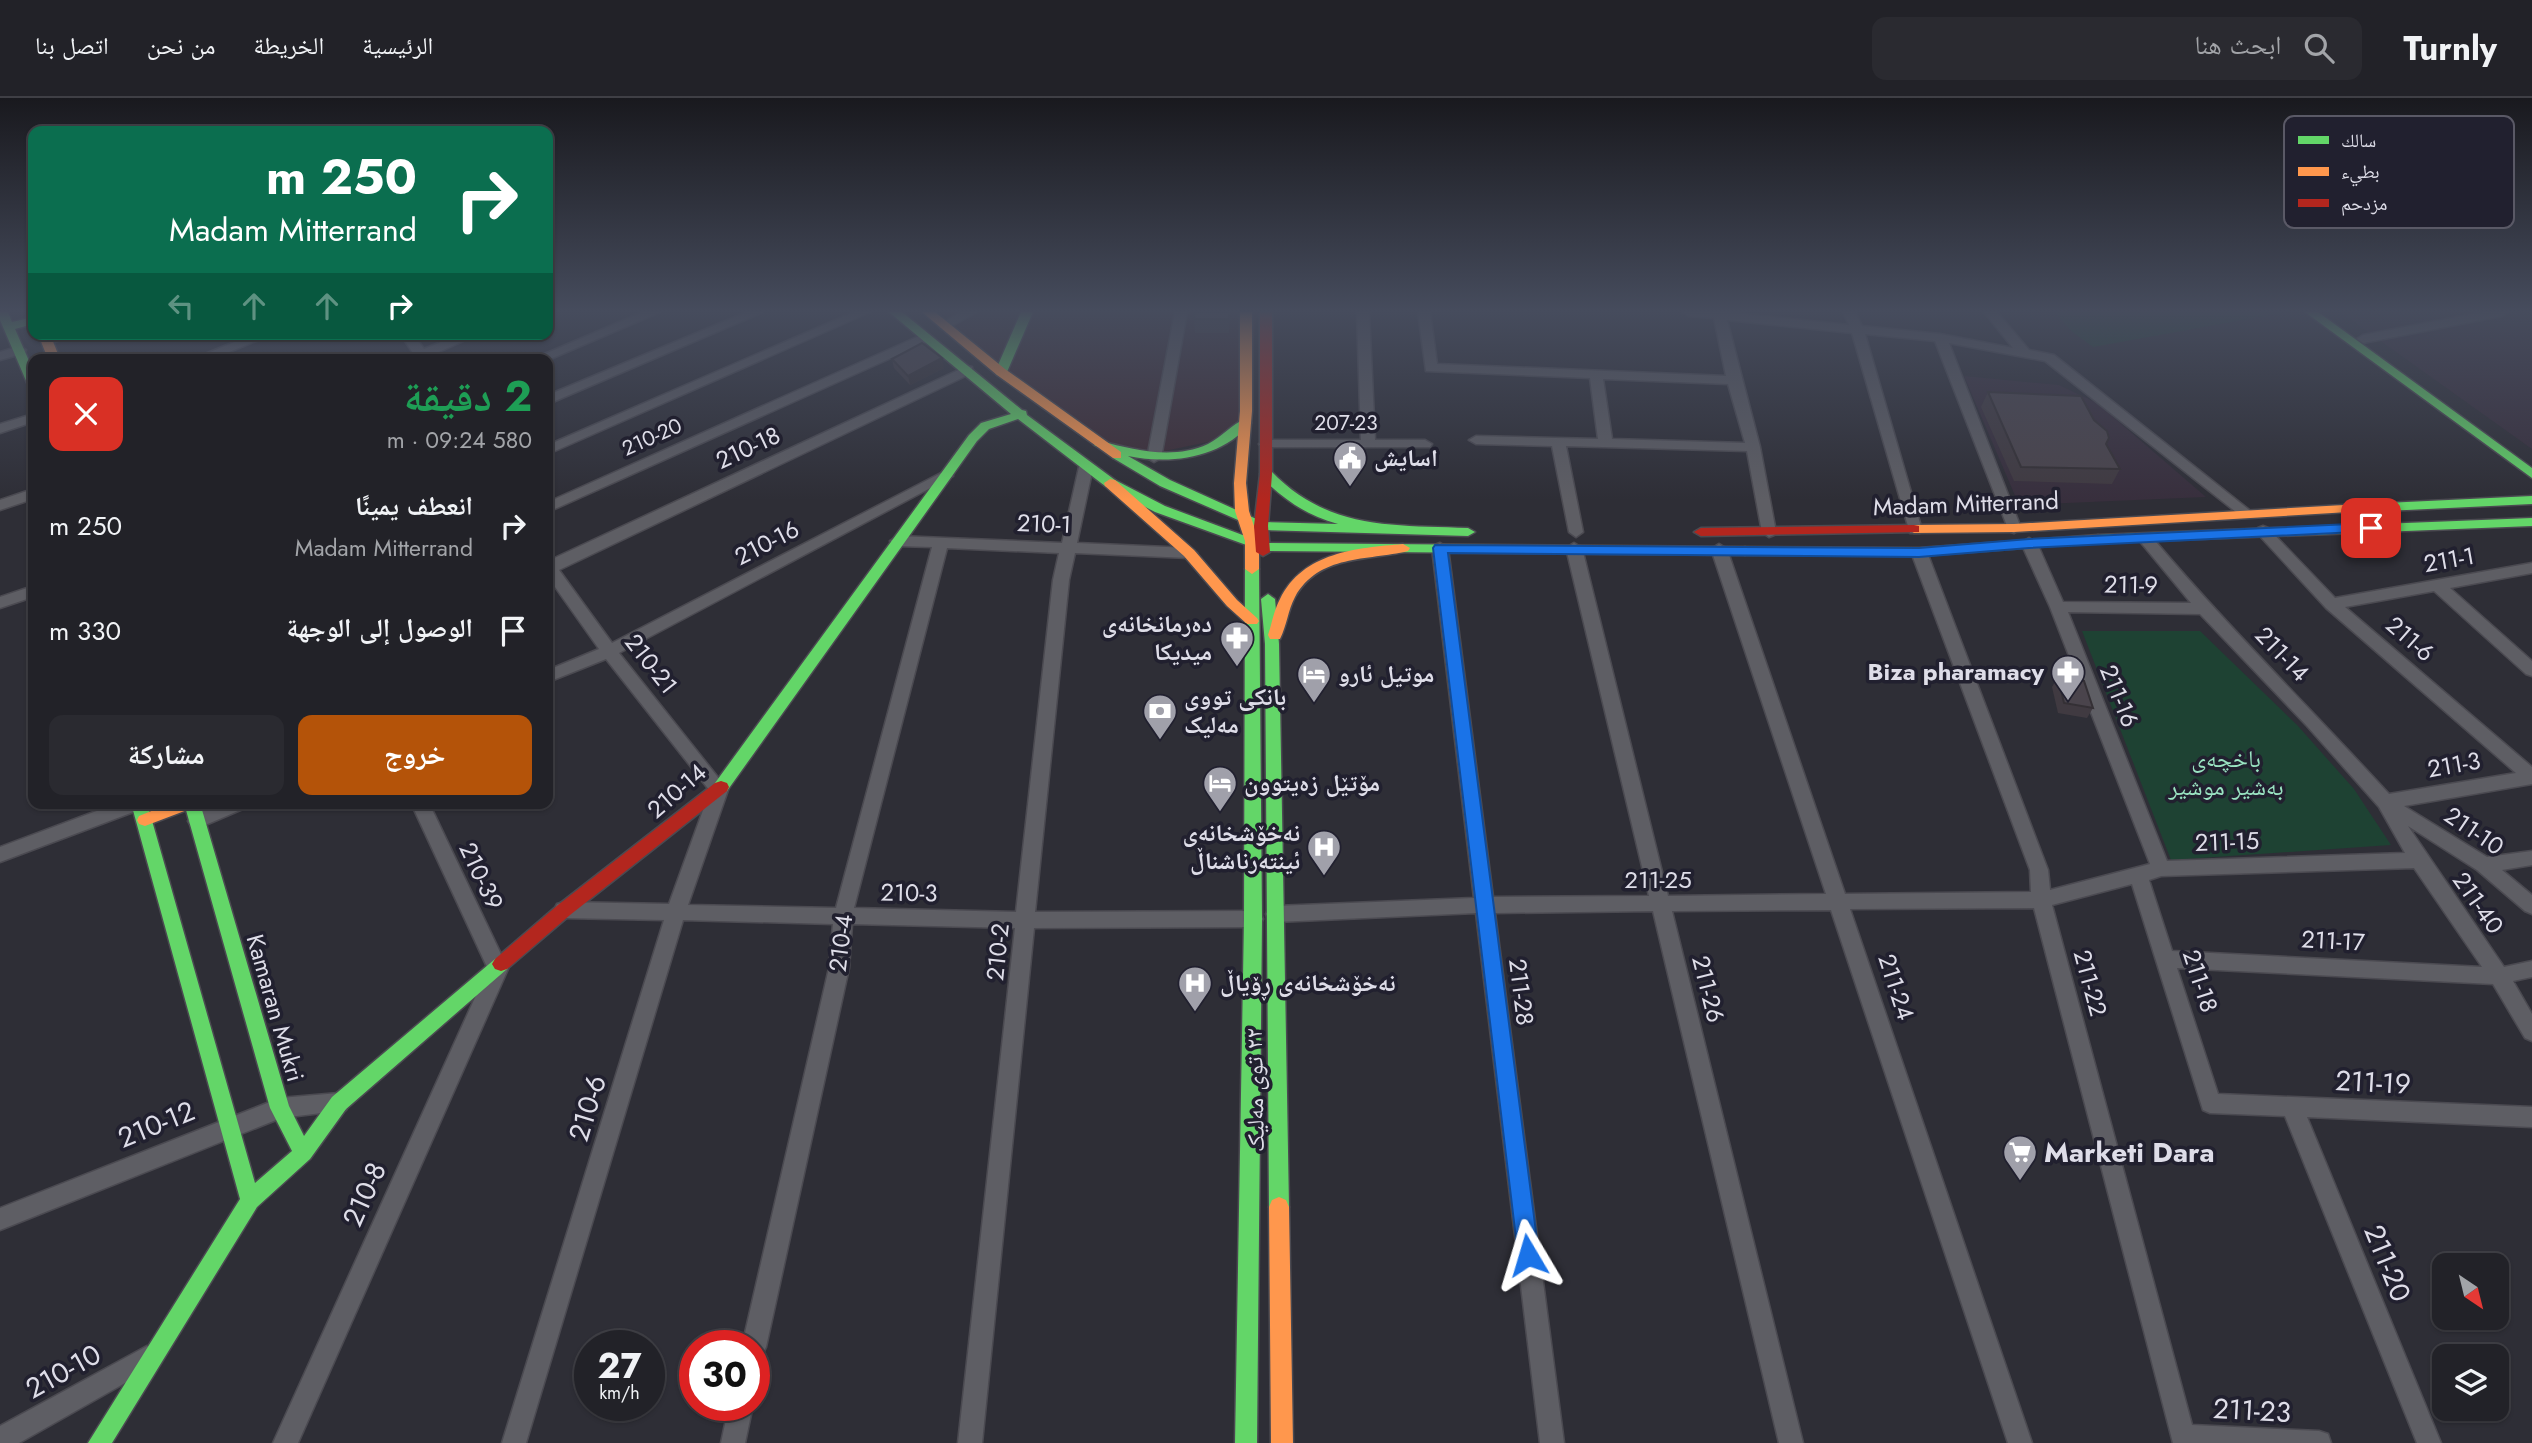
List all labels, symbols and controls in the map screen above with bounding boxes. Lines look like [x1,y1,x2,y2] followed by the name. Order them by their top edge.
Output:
[1872,17,2362,80] search box
[2404,25,2497,72] text: Turnly
[2194,26,2282,64] text: ابحث هنا
[35,28,109,63] text: اتصل بنا
[147,28,216,63] text: من نحن
[254,28,324,63] text: الخريطة
[362,28,433,63] text: الرئيسية
[2300,29,2338,67] icon: search
[2284,116,2514,228] legend
[2341,127,2376,154] text: سالك
[266,142,417,212] text: 250 m
[441,154,532,245] icon: right
[2341,158,2380,187] text: بطيء
[2341,190,2387,217] text: مزدحم
[169,207,417,253] text: Madam Mitterrand
[162,287,200,325] icon: left
[235,287,273,325] icon: ahead
[308,287,346,325] icon: ahead
[381,287,419,325] icon: right
[404,366,532,427] text: 2 دقيقة
[49,377,123,451] button: close
[1314,408,1378,438] street label: 207-23
[617,410,687,464] street label: 210-20
[710,417,786,478] street label: 210-18
[387,423,532,457] text: 580 m · 09:24
[1331,439,1369,488] public building icon: اسايش
[1374,440,1438,475] place label: اسايش
[1872,483,2060,524] street label: Madam Mitterrand
[355,487,473,525] text: انعطف يمينًا
[2341,498,2401,558] pin
[1016,505,1072,542] street label: 210-1
[49,507,122,545] text: 250 m
[494,507,532,545] icon: right
[2352,509,2390,547] icon: arrive
[728,511,805,574] street label: 210-16
[295,531,473,565] text: Madam Mitterrand
[2421,538,2477,581] street label: 211-1
[2104,567,2158,602] street label: 211-9
[1102,606,1212,669] place label: دەرمانخانەی میدیکا
[2378,608,2442,670] street label: 211-6
[286,609,473,647] text: الوصول إلى الوجهة
[49,612,121,650] text: 330 m
[494,612,532,650] icon: arrive
[2247,618,2318,689] street label: 211-14
[1218,619,1256,668] pharmacy icon: دەرمانخانەی میدیکا
[617,626,686,701] street label: 210-21
[2049,653,2087,702] pharmacy icon: Biza pharamacy
[1868,654,2044,689] place label: Biza pharamacy
[1295,655,1333,704] hotel icon: موتیل ئارو
[1338,656,1434,691] place label: موتیل ئارو
[2091,659,2148,732] street label: 211-16
[1184,679,1286,742] place label: بانکی تووی مه‌لیک
[1141,692,1179,741] bank icon: بانکی تووی مه‌لیک
[49,715,284,795] button: مشاركة
[298,715,532,795] button: خروج
[2167,741,2284,804] park label: باخچەی بەشیر موشیر
[2425,743,2483,786] street label: 211-3
[639,755,714,826] street label: 210-14
[1201,764,1239,813] hotel icon: مۆتێل زەیتوون
[1244,765,1380,800] place label: مۆتێل زەیتوون
[2437,798,2511,863] street label: 211-10
[1182,815,1300,878] place label: نەخۆشخانەی ئینتەرناشناڵ
[2194,823,2260,860] street label: 211-15
[1305,828,1343,877] hospital icon: نەخۆشخانەی ئینتەرناشناڵ
[451,836,512,915] street label: 210-39
[1624,862,1692,897] street label: 211-25
[2444,865,2512,941] street label: 211-40
[880,875,938,910] street label: 210-3
[820,912,861,974] street label: 210-4
[977,921,1018,982] street label: 210-2
[2300,921,2366,960] street label: 211-17
[238,930,313,1086] street label: Kamaran Mukri
[2174,945,2227,1017] street label: 211-18
[2065,946,2116,1020] street label: 211-22
[1869,949,1924,1025] street label: 211-24
[1683,952,1734,1026] street label: 211-26
[1500,957,1543,1027] street label: 211-28
[1176,964,1214,1013] hospital icon: نەخۆشخانەی ڕۆیاڵ
[1220,965,1396,1001] place label: نەخۆشخانەی ڕۆیاڵ
[1236,1028,1273,1153] street label: ٢٢ توی مەلیک
[2334,1060,2412,1105] street label: 211-19
[558,1070,617,1146] street label: 210-6
[112,1091,201,1158] street label: 210-12
[2044,1132,2215,1173] place label: Marketi Dara
[2001,1133,2039,1182] supermarket icon: Marketi Dara
[332,1155,397,1233] street label: 210-8
[1491,1218,1565,1292] position arrow
[2354,1219,2421,1308] street label: 211-20
[2432,1253,2510,1330] north arrow
[2432,1253,2509,1421] map controls
[679,1330,770,1421] speed limit sign: 30
[18,1334,108,1409] street label: 210-10
[597,1341,642,1391] text: 27
[2432,1344,2509,1421] button: layers
[599,1380,640,1406] text: km/h
[2212,1388,2292,1433] street label: 211-23

